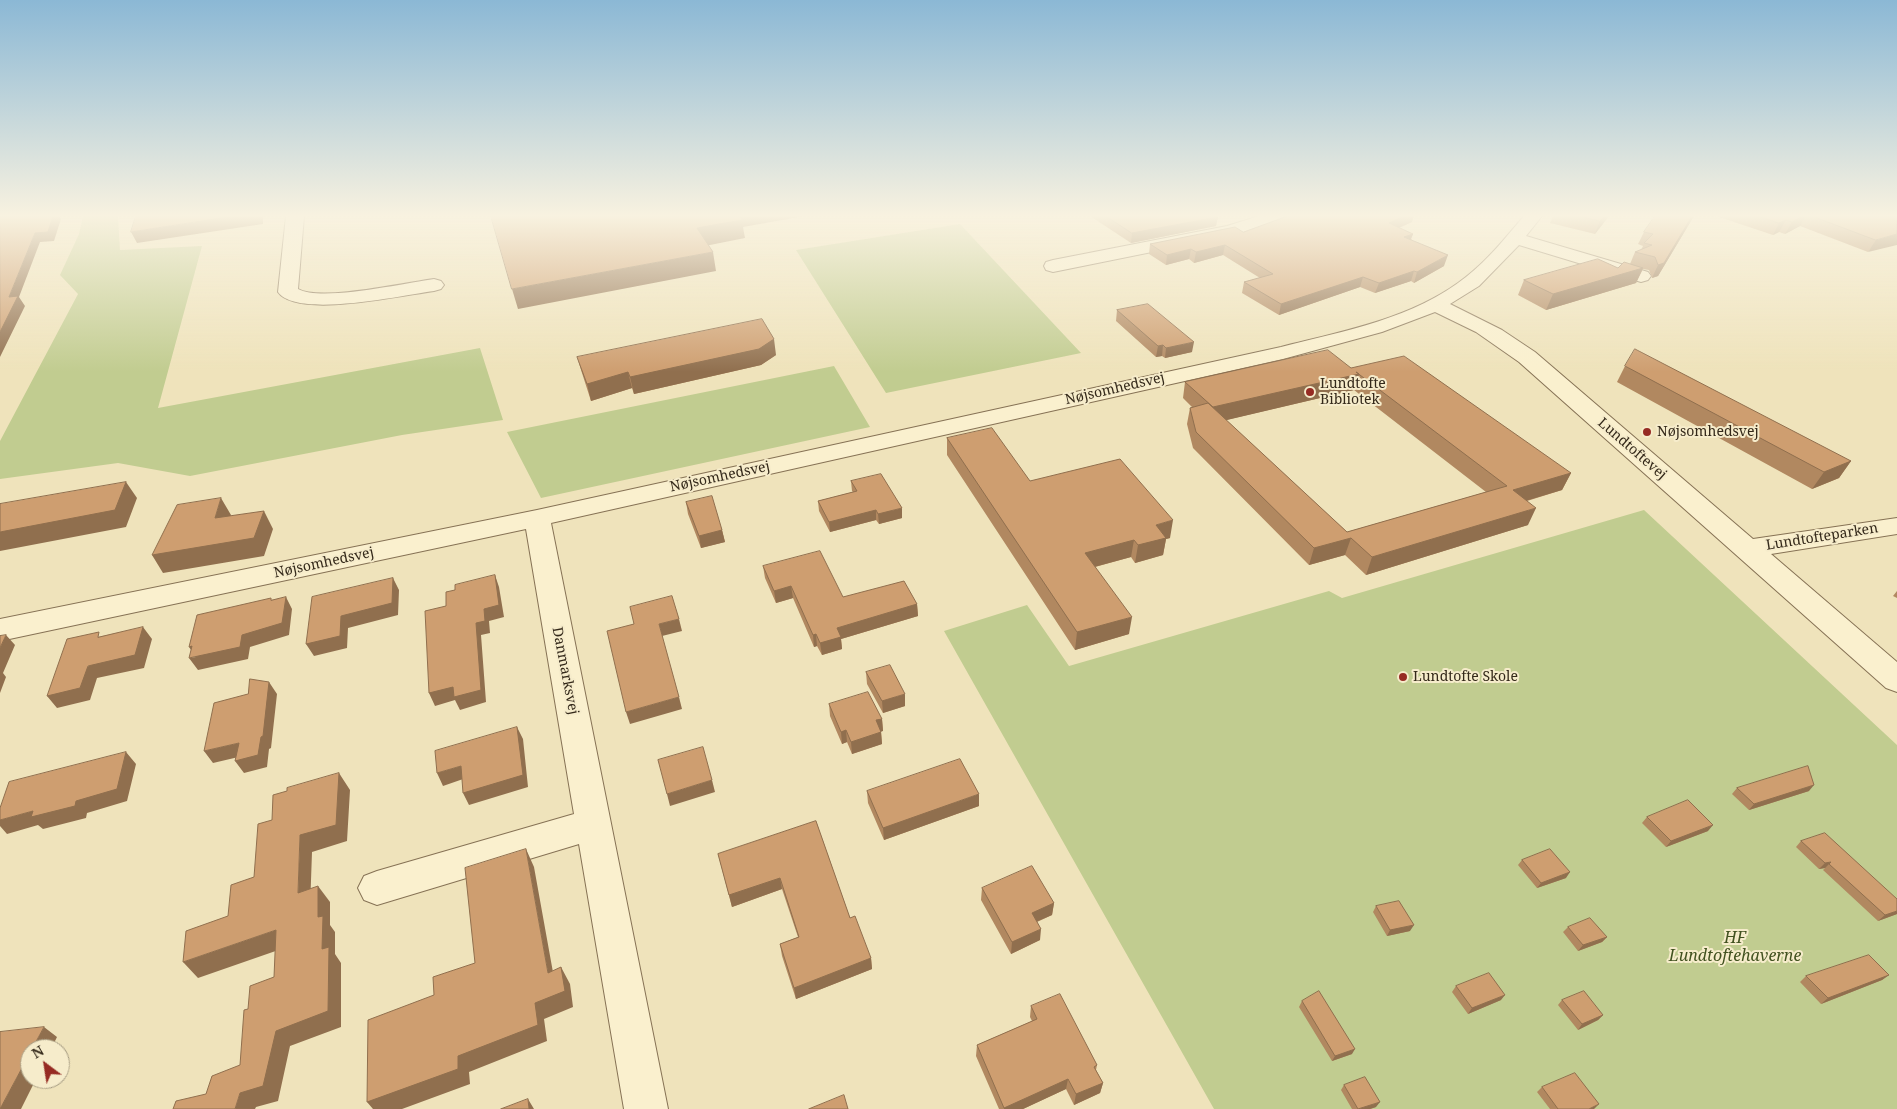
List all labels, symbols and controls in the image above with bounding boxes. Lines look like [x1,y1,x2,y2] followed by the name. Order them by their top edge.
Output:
[1064,369,1166,409] street label: Nøjsomhedsvej
[1320,376,1386,408] place label: Lundtofte Bibliotek
[1304,386,1316,398] marker: Lundtofte Bibliotek
[1594,415,1670,483] street label: Lundtoftevej
[1657,424,1759,440] place label: Nøjsomhedsvej
[1641,426,1653,438] marker: Nøjsomhedsvej
[669,458,771,496] street label: Nøjsomhedsvej
[1765,520,1879,554] street label: Lundtofteparken
[273,544,375,582] street label: Nøjsomhedsvej
[548,626,582,716] street label: Danmarksvej
[1413,669,1518,685] place label: Lundtofte Skole
[1397,671,1409,683] marker: Lundtofte Skole
[1669,928,1801,966] park label: HF Lundtoftehaverne
[20,1039,70,1089] north arrow
[28,1041,47,1063] text: N

